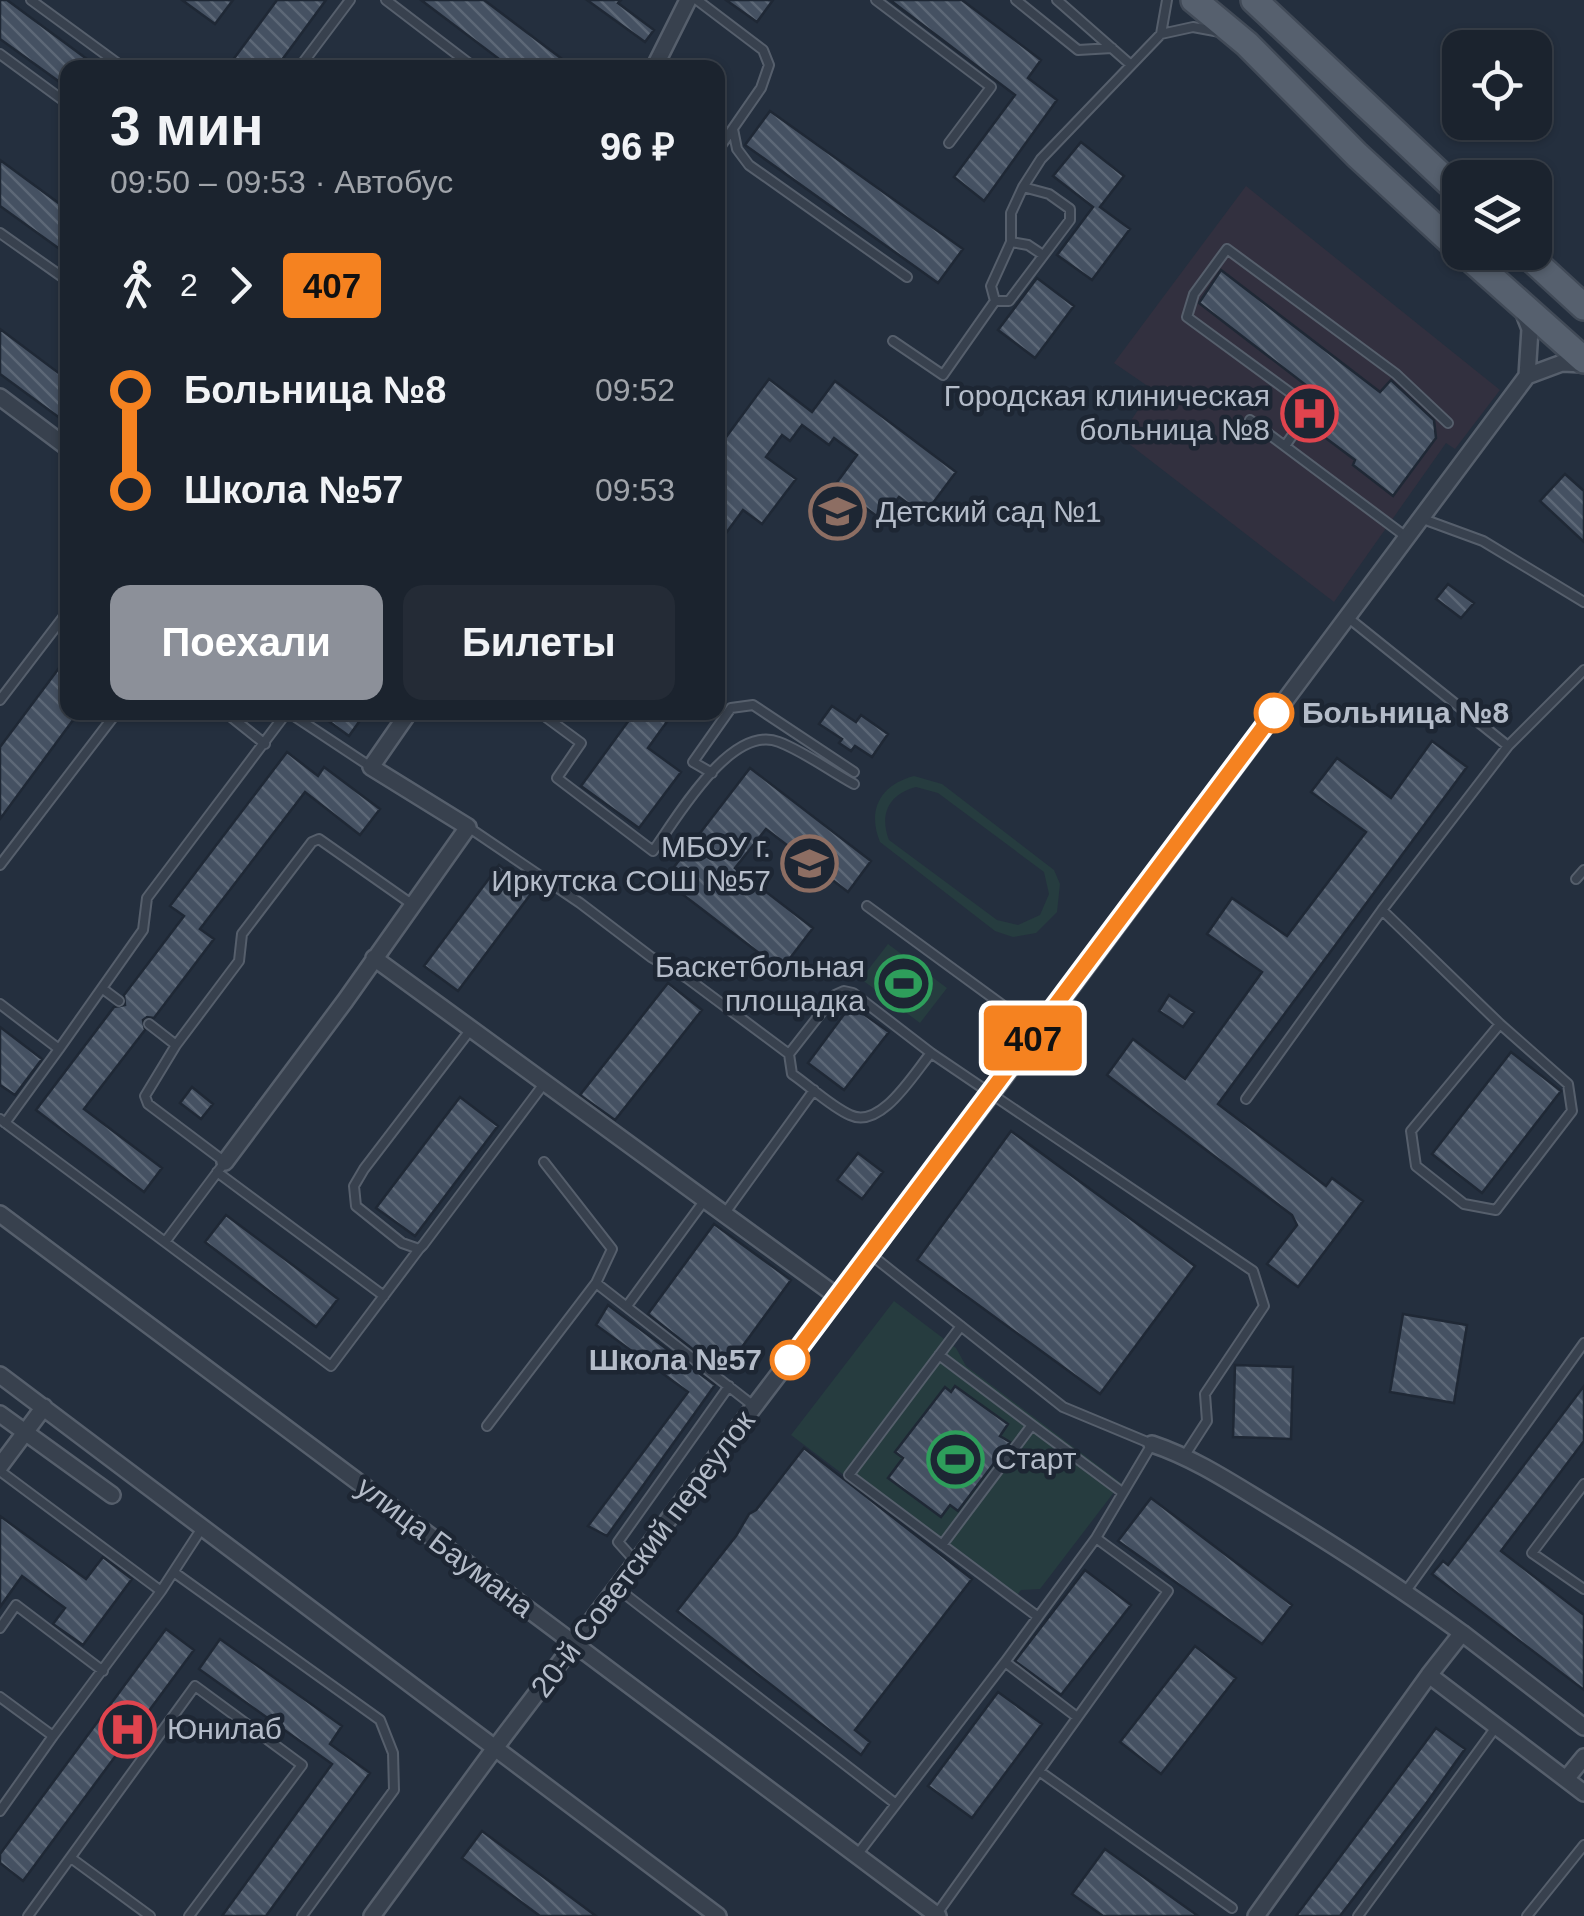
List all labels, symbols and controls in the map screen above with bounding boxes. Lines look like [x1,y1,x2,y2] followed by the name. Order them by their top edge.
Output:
[1442,30,1552,270] map controls
[1442,30,1552,140] button: locate
[110,95,264,157] text: 3 мин
[600,126,675,168] text: 96 ₽
[1442,160,1552,270] button: layers
[110,164,453,200] text: 09:50 – 09:53 · Автобус
[110,258,165,313] icon: walk
[213,258,268,313] icon: forward
[303,266,361,305] text: 407
[180,267,198,303] text: 2
[184,369,446,411] text: Больница №8
[595,372,675,408] text: 09:52
[944,379,1270,446] place label: Городская клиническая больница №8
[1279,383,1339,443] hospital icon: Городская клиническая больница №8
[184,469,403,511] text: Школа №57
[595,472,675,508] text: 09:53
[807,482,867,542] school or university icon: Детский сад №1
[876,495,1102,528] place label: Детский сад №1
[110,585,383,700] button: Поехали
[403,585,675,700] button: Билеты
[1255,694,1293,732] marker: Больница №8
[1302,696,1509,729] place label: Больница №8
[491,830,771,897] place label: МБОУ г. Иркутска СОШ №57
[780,834,840,894] school or university icon: МБОУ г. Иркутска СОШ №57
[655,950,865,1017] place label: Баскетбольная площадка
[874,954,934,1014] sports icon: Баскетбольная площадка
[976,1006,1090,1070] line badge: 407
[1004,1019,1062,1058] text: 407
[771,1341,809,1379] marker: Школа №57
[589,1343,762,1376] place label: Школа №57
[524,1404,761,1703] street label: 20-й Советский переулок
[926,1429,986,1489] sports icon: Старт
[995,1442,1077,1475] place label: Старт
[351,1470,540,1624] street label: улица Баумана
[98,1699,158,1759] hospital icon: Юнилаб
[167,1712,282,1745] place label: Юнилаб

